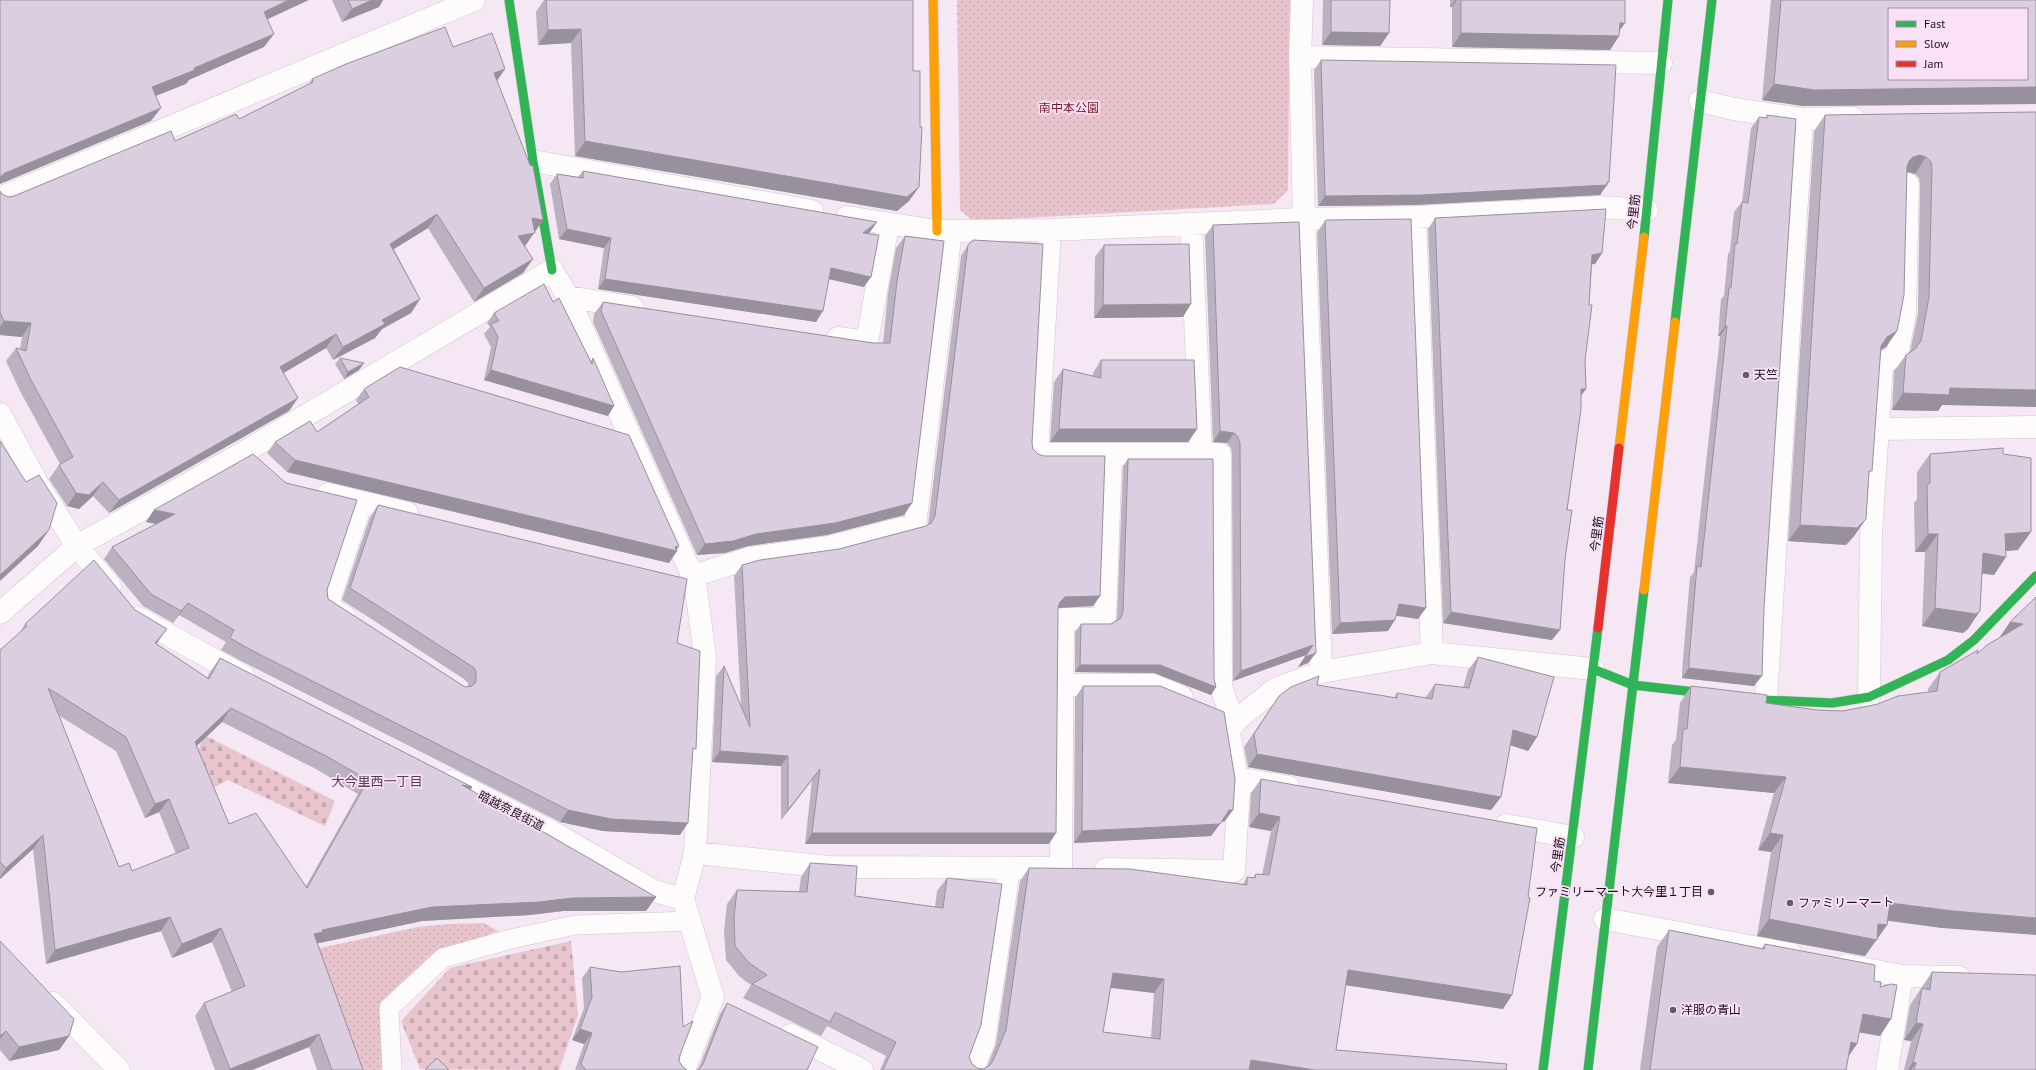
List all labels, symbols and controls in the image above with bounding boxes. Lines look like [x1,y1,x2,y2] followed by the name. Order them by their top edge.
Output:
[1888,8,2028,80] legend
[1924,16,1945,31] text: Fast
[1924,36,1949,51] text: Slow
[1923,56,1943,71] text: Jam
[1039,100,1099,115] park label: 南中本公園
[1624,193,1643,231] street label: 今里筋
[1754,367,1778,382] place label: 天竺
[1741,370,1751,380] marker: 天竺
[1587,515,1606,553] street label: 今里筋
[331,773,423,790] district label: 大今里西一丁目
[476,788,547,834] street label: 暗越奈良街道
[1548,836,1567,874] street label: 今里筋
[1535,884,1703,899] place label: ファミリーマート大今里１丁目
[1706,887,1716,897] marker: ファミリーマート大今里１丁目
[1798,895,1894,910] place label: ファミリーマート
[1785,898,1795,908] marker: ファミリーマート
[1681,1002,1741,1017] place label: 洋服の青山
[1668,1005,1678,1015] marker: 洋服の青山

